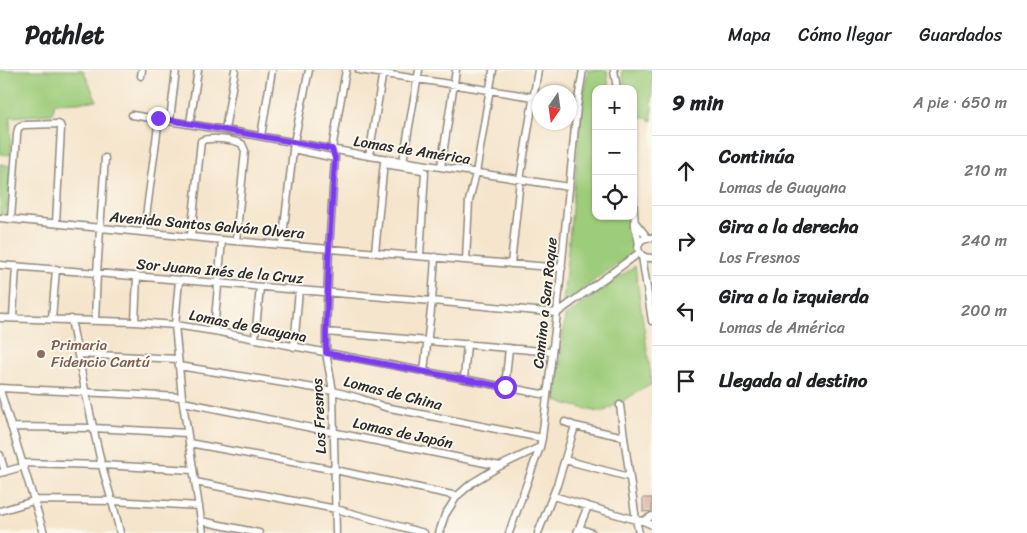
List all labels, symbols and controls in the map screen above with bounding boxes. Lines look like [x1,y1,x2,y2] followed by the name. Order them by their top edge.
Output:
[25,14,104,56] text: Pathlet
[728,19,770,51] text: Mapa
[798,19,891,51] text: Cómo llegar
[919,19,1002,51] text: Guardados
[672,84,724,122] text: 9 min
[532,85,577,130] north arrow
[592,85,637,220] map controls
[592,85,637,130] button: +
[913,88,1007,117] text: A pie · 650 m
[147,107,170,130] route end
[352,128,473,172] street label: Lomas de América
[592,130,637,175] button: −
[719,140,794,173] text: Continúa
[964,156,1007,185] text: 210 m
[672,157,700,185] icon: ahead
[719,173,846,202] text: Lomas de Guayana
[592,175,637,220] button: locate
[108,203,306,247] street label: Avenida Santos Galván Olvera
[719,210,858,243] text: Gira a la derecha
[961,226,1007,255] text: 240 m
[672,227,700,255] icon: right
[525,236,565,370] street label: Camino a San Roque
[719,243,800,272] text: Los Fresnos
[135,251,306,291] street label: Sor Juana Inés de la Cruz
[719,280,869,313] text: Gira a la izquierda
[961,296,1007,325] text: 200 m
[672,297,700,325] icon: left
[187,302,309,350] street label: Lomas de Guayana
[719,313,845,342] text: Lomas de América
[51,332,151,375] place label: Primaria Fidencio Cantú
[35,348,47,360] marker: Primaria Fidencio Cantú
[719,364,868,397] text: Llegada al destino
[672,367,700,395] icon: arrive
[341,368,445,418] street label: Lomas de China
[494,376,517,399] route start
[304,377,334,455] street label: Los Fresnos
[351,410,455,456] street label: Lomas de Japón

